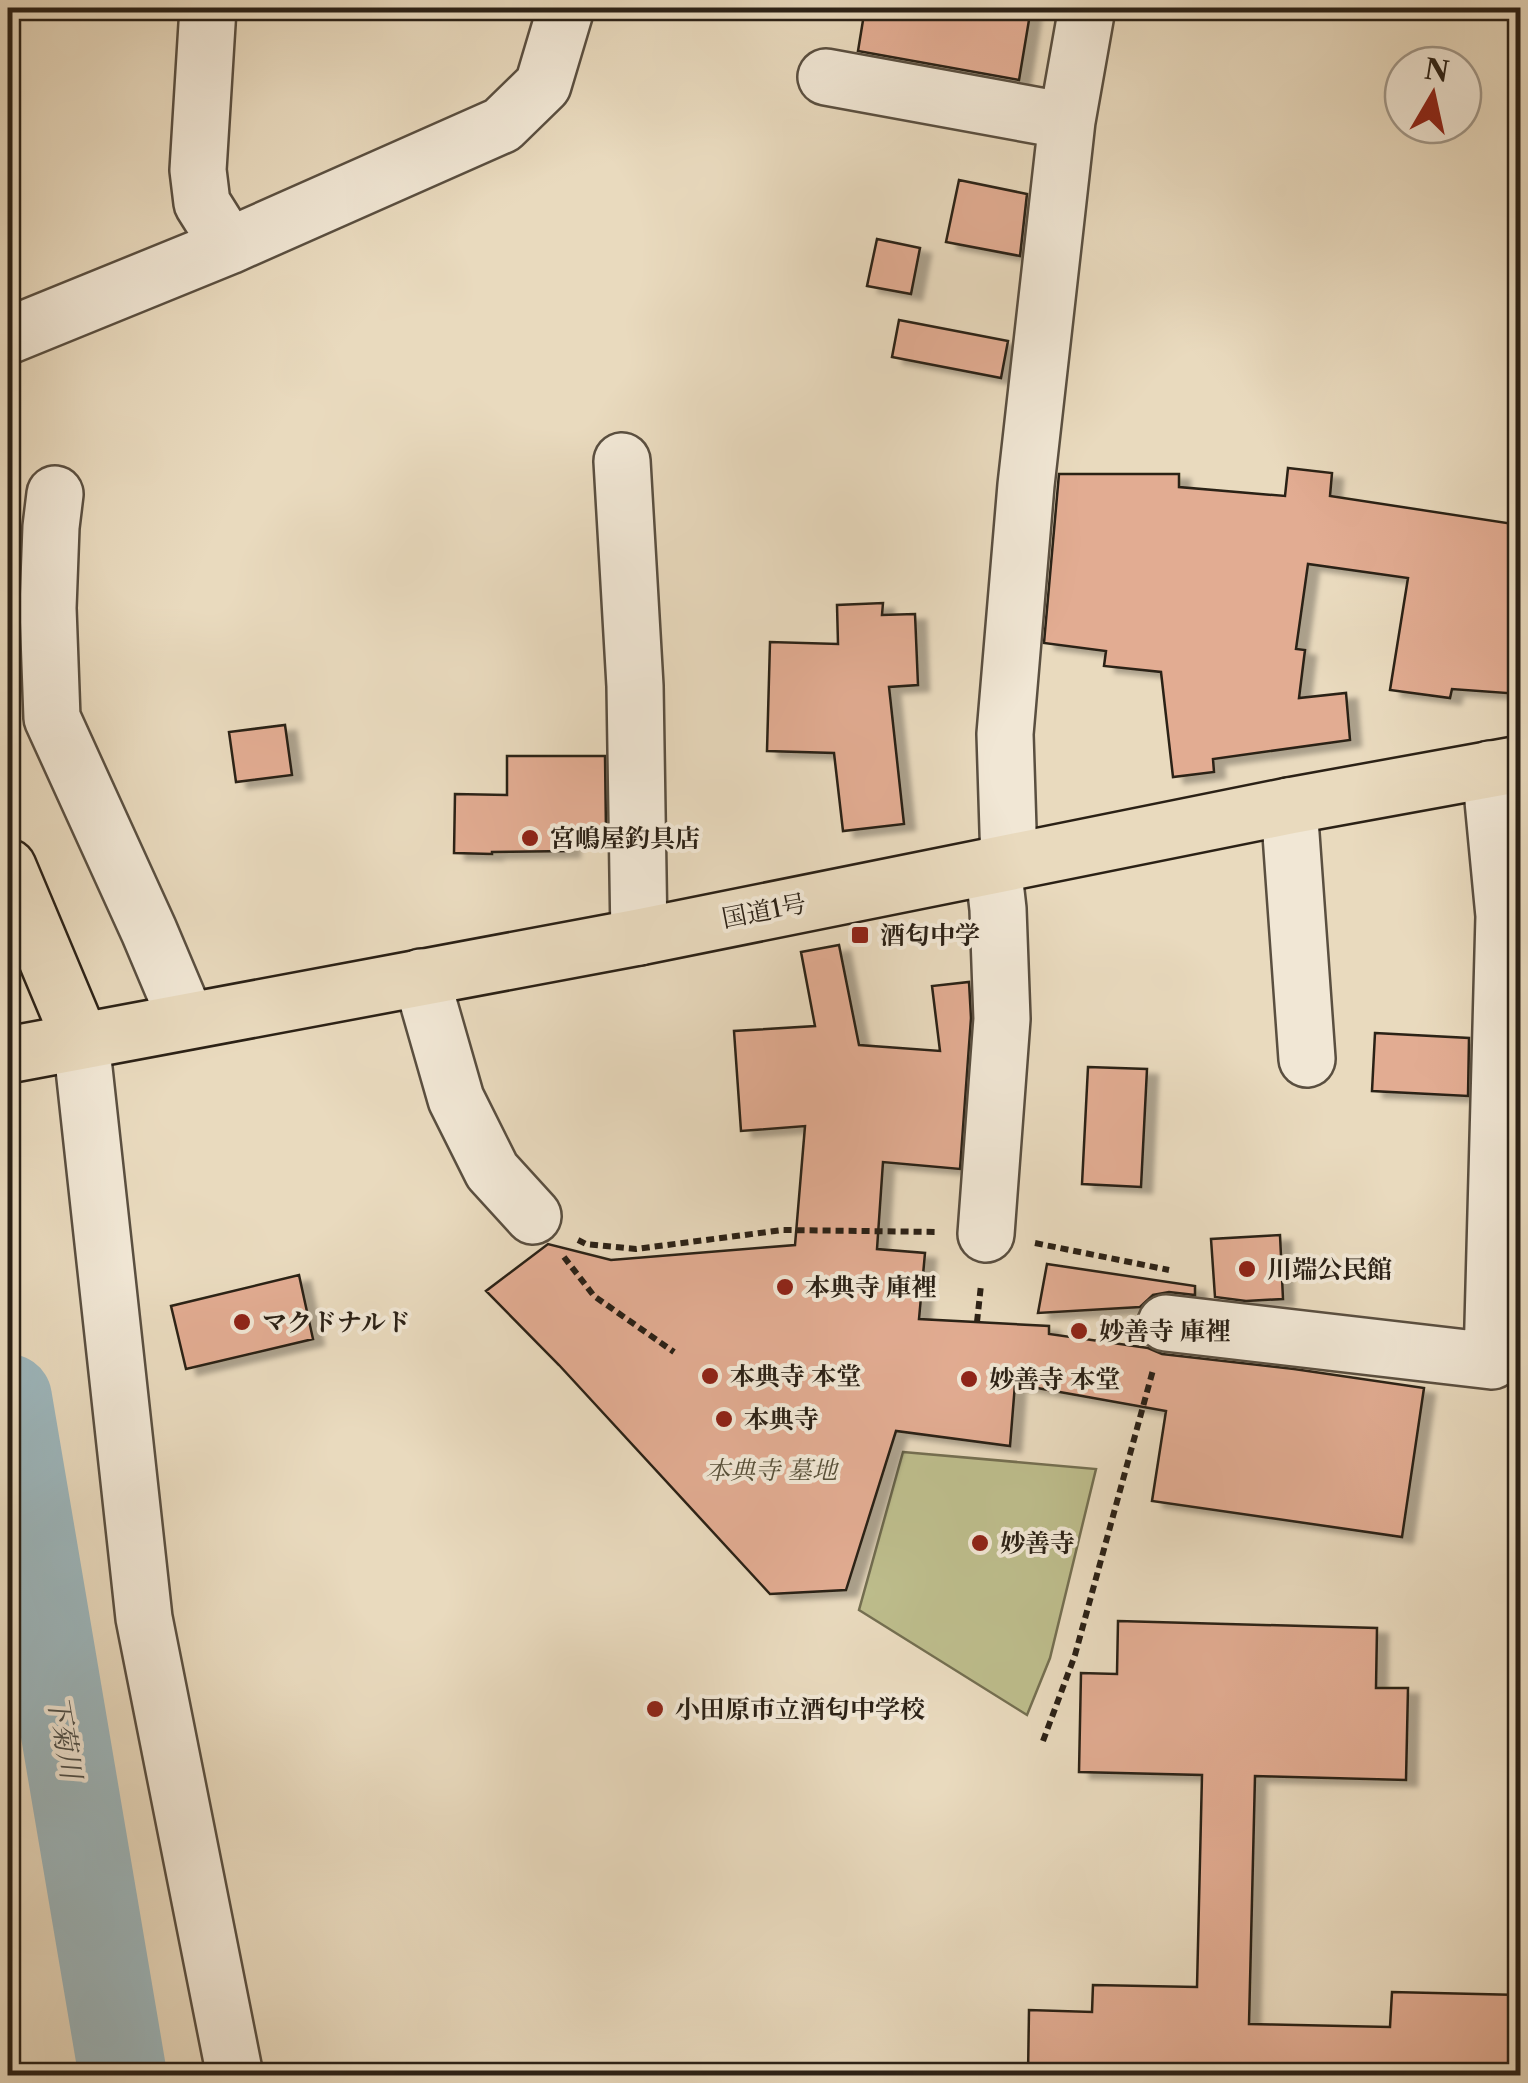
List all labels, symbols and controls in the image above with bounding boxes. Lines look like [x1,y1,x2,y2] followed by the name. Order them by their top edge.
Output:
[1383,45,1483,145] north arrow
[1422,52,1452,89] text: N
[550,823,700,854] place label: 宮嶋屋釣具店
[519,827,541,849] marker: 宮嶋屋釣具店
[719,888,809,934] street label: 国道1号
[880,920,980,951] place label: 酒匂中学
[849,924,871,946] marker: 酒匂中学
[1267,1254,1392,1285] place label: 川端公民館
[1236,1258,1258,1280] marker: 川端公民館
[805,1272,936,1303] place label: 本典寺 庫裡
[774,1276,796,1298] marker: 本典寺 庫裡
[262,1307,411,1338] place label: マクドナルド
[231,1311,253,1333] marker: マクドナルド
[1099,1316,1230,1347] place label: 妙善寺 庫裡
[1068,1320,1090,1342] marker: 妙善寺 庫裡
[730,1361,861,1392] place label: 本典寺 本堂
[989,1364,1120,1395] place label: 妙善寺 本堂
[699,1365,721,1387] marker: 本典寺 本堂
[958,1368,980,1390] marker: 妙善寺 本堂
[744,1404,819,1435] place label: 本典寺
[713,1408,735,1430] marker: 本典寺
[705,1455,840,1486] park label: 本典寺 墓地
[1000,1528,1075,1559] place label: 妙善寺
[969,1532,991,1554] marker: 妙善寺
[41,1693,90,1784] water label: 下菊川
[675,1694,925,1725] place label: 小田原市立酒匂中学校
[644,1698,666,1720] marker: 小田原市立酒匂中学校

